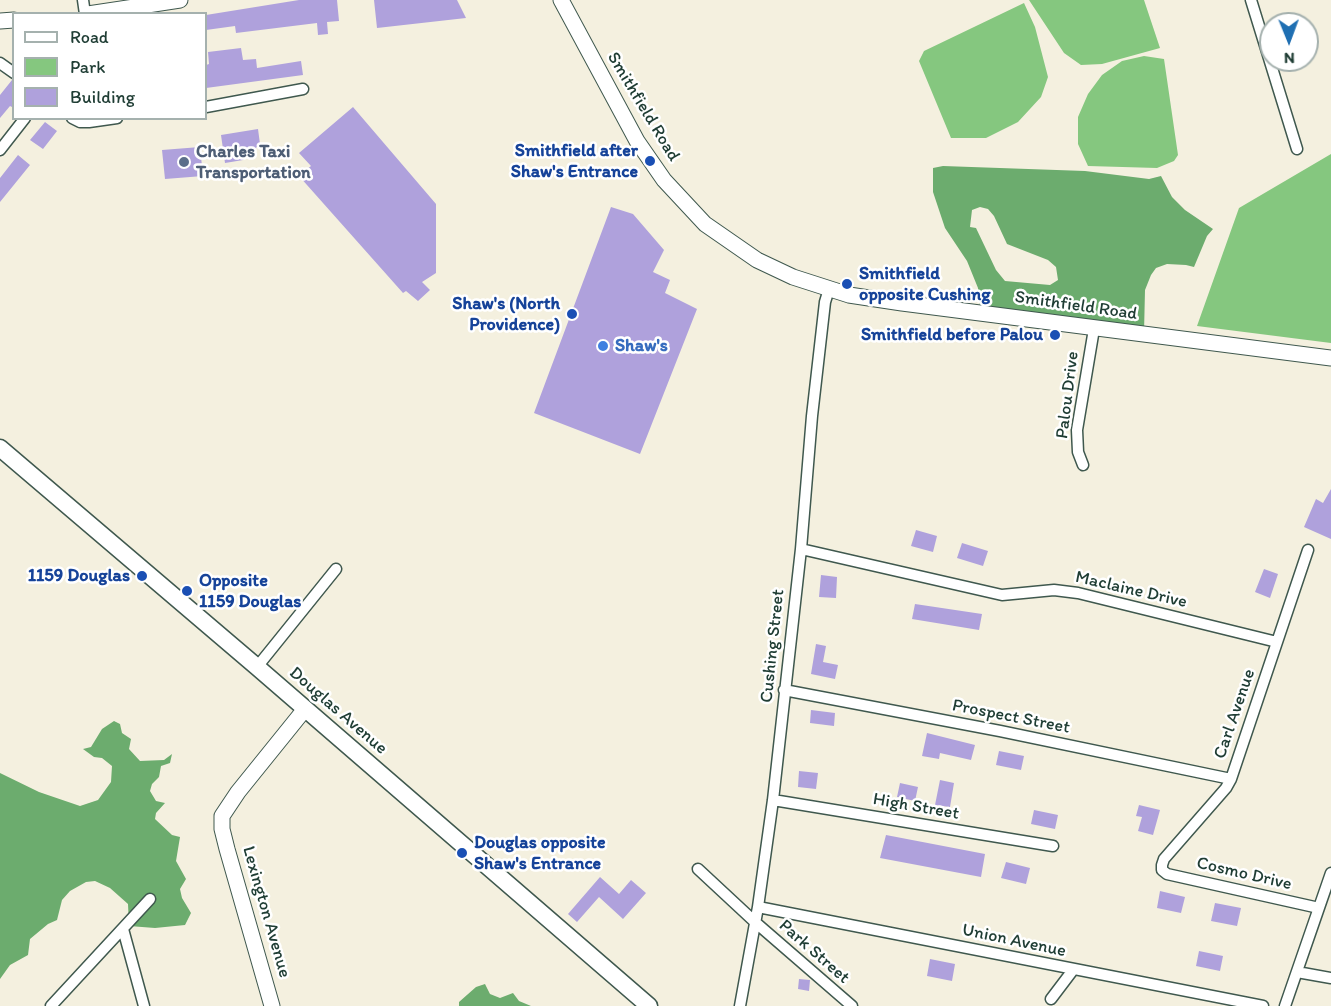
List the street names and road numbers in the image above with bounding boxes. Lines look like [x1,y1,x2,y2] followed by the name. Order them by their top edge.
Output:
[602,48,684,166] street label: Smithfield Road
[1013,287,1139,325] street label: Smithfield Road
[1052,350,1084,440] street label: Palou Drive
[1073,567,1189,613] street label: Maclaine Drive
[756,588,790,704] street label: Cushing Street
[284,662,392,760] street label: Douglas Avenue
[1210,666,1260,762] street label: Carl Avenue
[950,695,1072,739] street label: Prospect Street
[871,789,961,825] street label: High Street
[237,844,295,980] street label: Lexington Avenue
[1194,853,1294,895] street label: Cosmo Drive
[774,915,854,989] street label: Park Street
[960,919,1068,963] street label: Union Avenue

